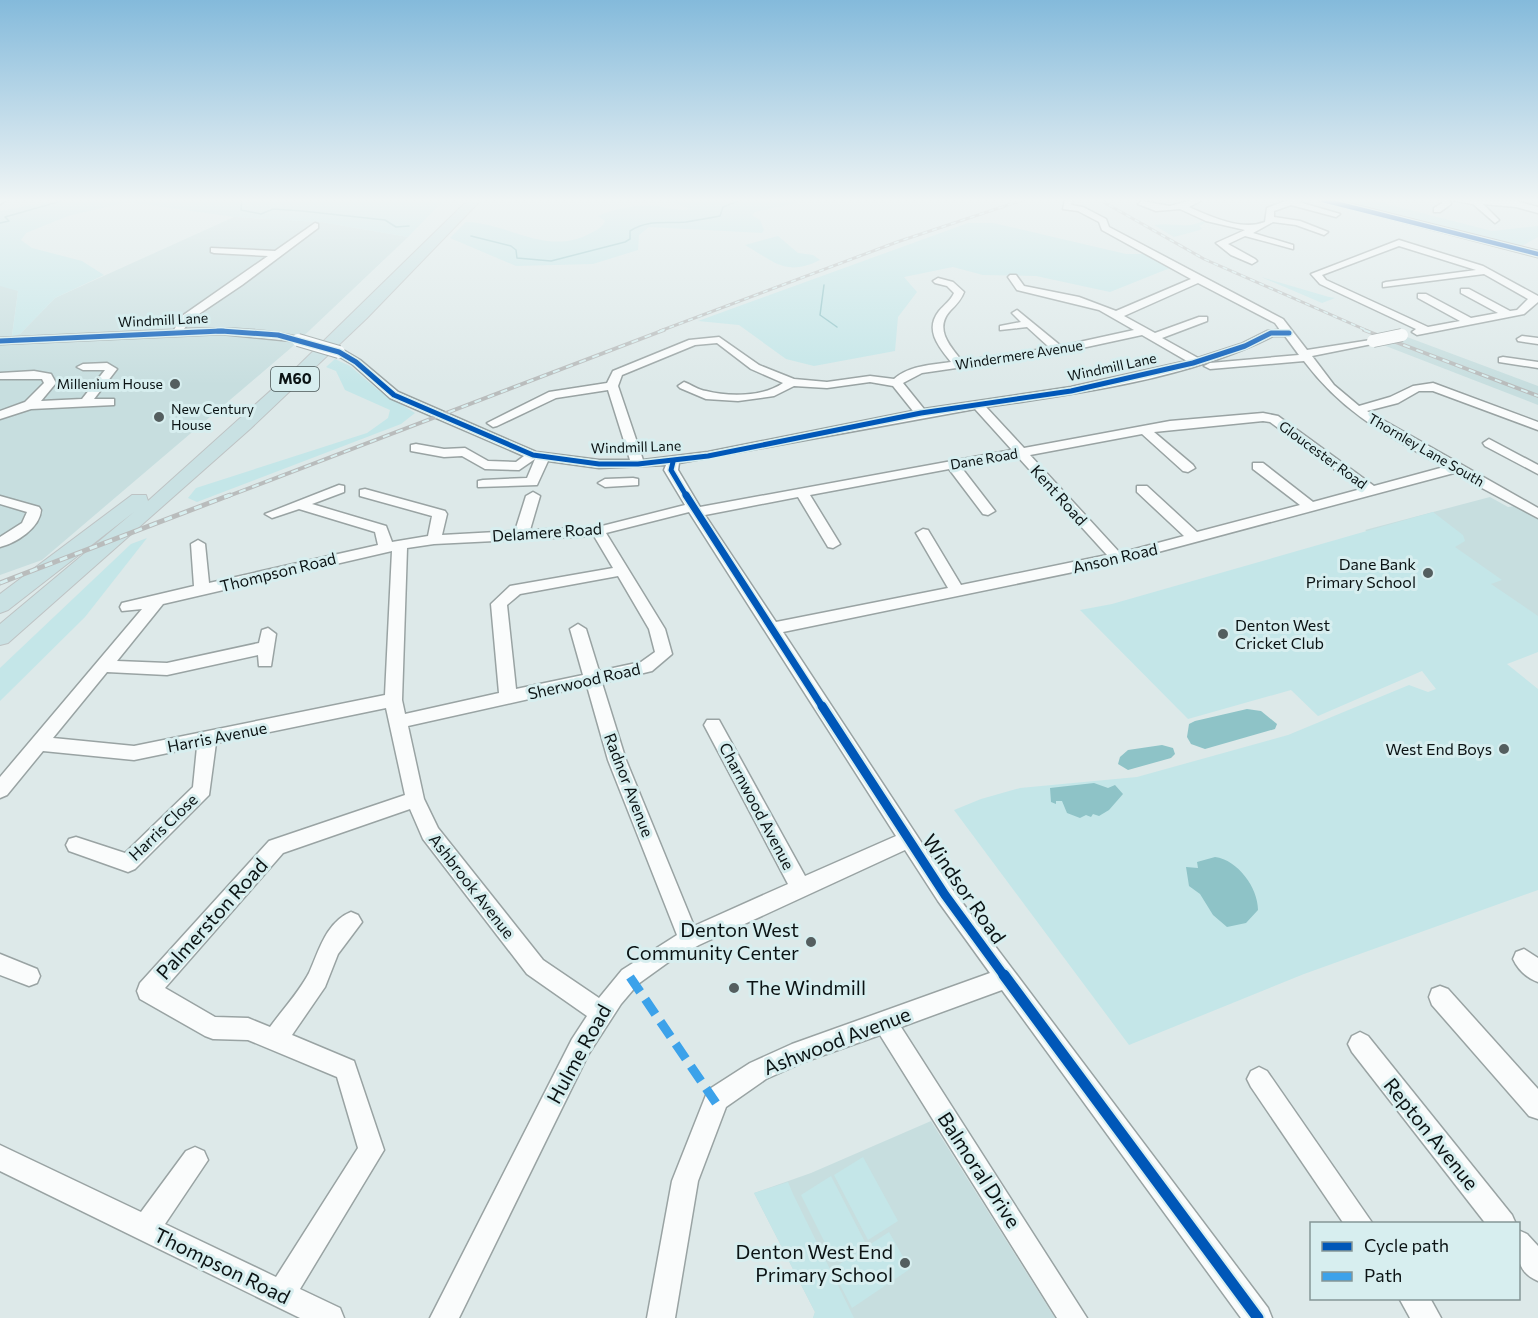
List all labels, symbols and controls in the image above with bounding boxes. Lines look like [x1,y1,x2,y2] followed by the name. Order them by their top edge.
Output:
[117,309,209,330] street label: Windmill Lane
[954,336,1084,373] street label: Windermere Avenue
[1066,349,1158,384] street label: Windmill Lane
[271,367,319,391] road number: M60
[57,375,163,392] place label: Millenium House
[168,377,182,391] marker: Millenium House
[171,400,254,433] place label: New Century House
[1365,409,1487,490] street label: Thornley Lane South
[152,410,166,424] marker: New Century House
[1276,417,1371,492] street label: Gloucester Road
[591,436,681,457] street label: Windmill Lane
[949,444,1019,473] street label: Dane Road
[1027,461,1091,529] street label: Kent Road
[491,518,603,545] street label: Delamere Road
[1071,539,1159,577] street label: Anson Road
[218,548,338,595] street label: Thompson Road
[1306,554,1416,591] place label: Dane Bank Primary School
[1421,566,1435,580] marker: Dane Bank Primary School
[1235,615,1331,652] place label: Denton West Cricket Club
[1216,627,1230,641] marker: Denton West Cricket Club
[526,658,642,703] street label: Sherwood Road
[166,718,268,755] street label: Harris Avenue
[601,730,658,839] street label: Radnor Avenue
[716,739,799,873] street label: Charnwood Avenue
[1385,739,1492,758] place label: West End Boys
[1497,742,1511,756] marker: West End Boys
[124,789,201,864] street label: Harris Close
[918,829,1011,948] street label: Windsor Road
[426,830,519,942] street label: Ashbrook Avenue
[151,853,272,984] street label: Palmerston Road
[626,917,799,964] place label: Denton West Community Center
[804,935,818,949] marker: Denton West Community Center
[746,975,866,999] place label: The Windmill
[727,981,741,995] marker: The Windmill
[541,1000,615,1107] street label: Hulme Road
[760,1001,914,1079] street label: Ashwood Avenue
[1379,1073,1484,1194] street label: Repton Avenue
[933,1107,1026,1232] street label: Balmoral Drive
[151,1222,294,1308] street label: Thompson Road
[1310,1222,1520,1300] legend
[1364,1234,1449,1256] text: Cycle path
[735,1239,893,1286] place label: Denton West End Primary School
[898,1256,912,1270] marker: Denton West End Primary School
[1364,1264,1402,1286] text: Path

